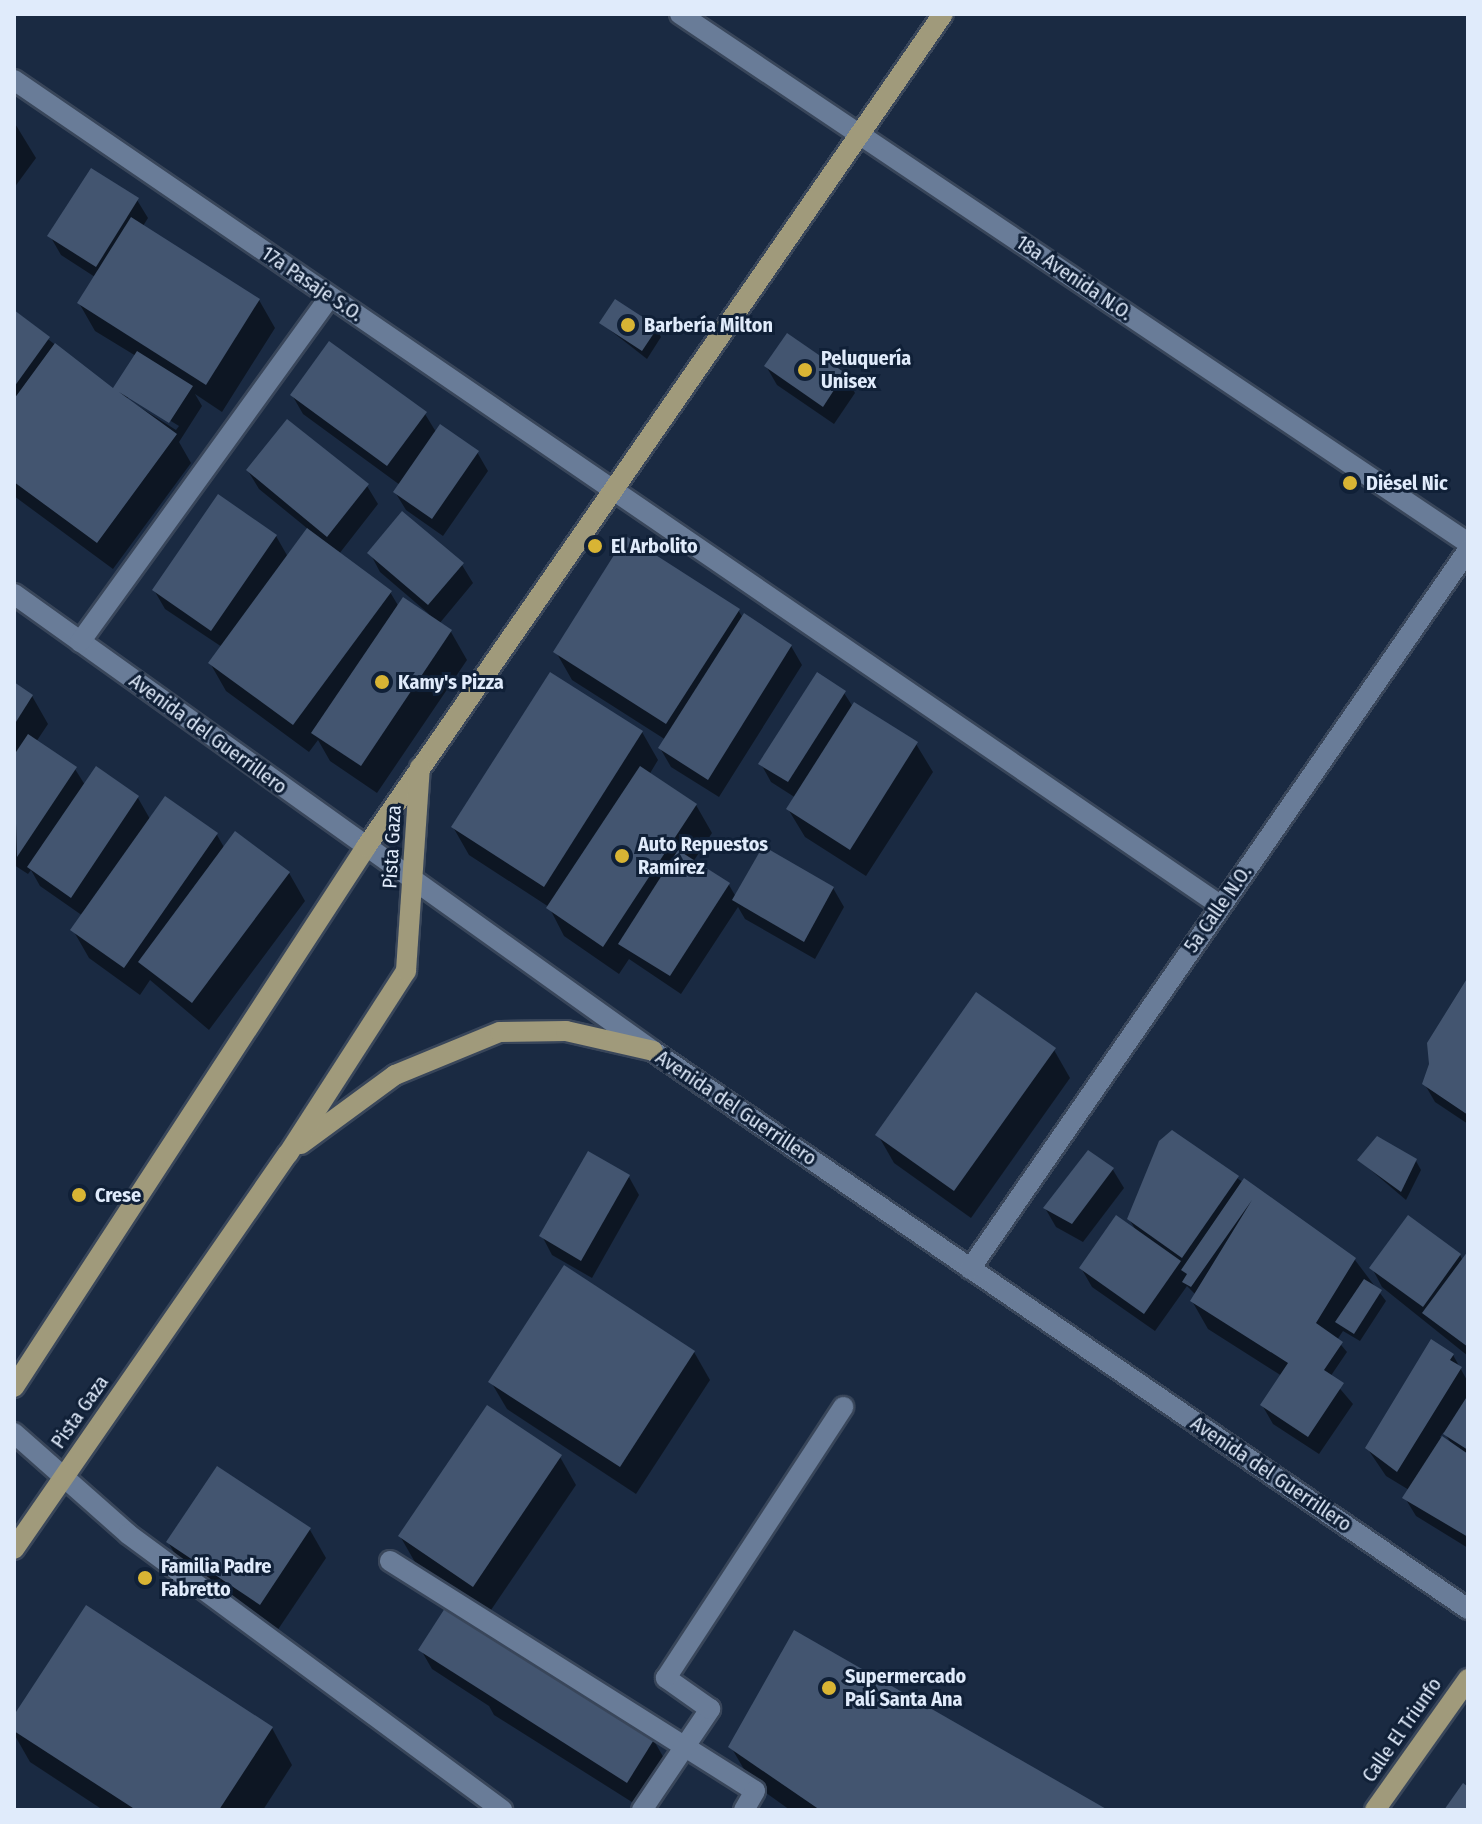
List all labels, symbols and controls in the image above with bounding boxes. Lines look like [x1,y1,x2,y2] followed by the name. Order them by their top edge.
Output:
[1011,230,1137,326] street label: 18a Avenida N.O.
[257,241,367,327] street label: 17a Pasaje S.O.
[644,313,773,337] place label: Barbería Milton
[619,316,637,334] marker: Barbería Milton
[821,346,911,393] place label: Peluquería Unisex
[796,361,814,379] marker: Peluquería Unisex
[1366,471,1448,495] place label: Diésel Nic
[1341,474,1359,492] marker: Diésel Nic
[611,534,698,558] place label: El Arbolito
[586,537,604,555] marker: El Arbolito
[125,669,291,799] street label: Avenida del Guerrillero
[398,670,504,694] place label: Kamy's Pizza
[373,673,391,691] marker: Kamy's Pizza
[378,805,406,889] street label: Pista Gaza
[638,832,768,879] place label: Auto Repuestos Ramírez
[613,847,631,865] marker: Auto Repuestos Ramírez
[1179,861,1257,957] street label: 5a Calle N.O.
[651,1045,821,1171] street label: Avenida del Guerrillero
[95,1183,141,1207] place label: Crese
[70,1186,88,1204] marker: Crese
[46,1371,114,1453] street label: Pista Gaza
[1186,1411,1356,1537] street label: Avenida del Guerrillero
[161,1554,271,1601] place label: Familia Padre Fabretto
[136,1569,154,1587] marker: Familia Padre Fabretto
[845,1664,966,1711] place label: Supermercado Palí Santa Ana
[1357,1673,1447,1787] street label: Calle El Triunfo
[820,1679,838,1697] marker: Supermercado Palí Santa Ana

